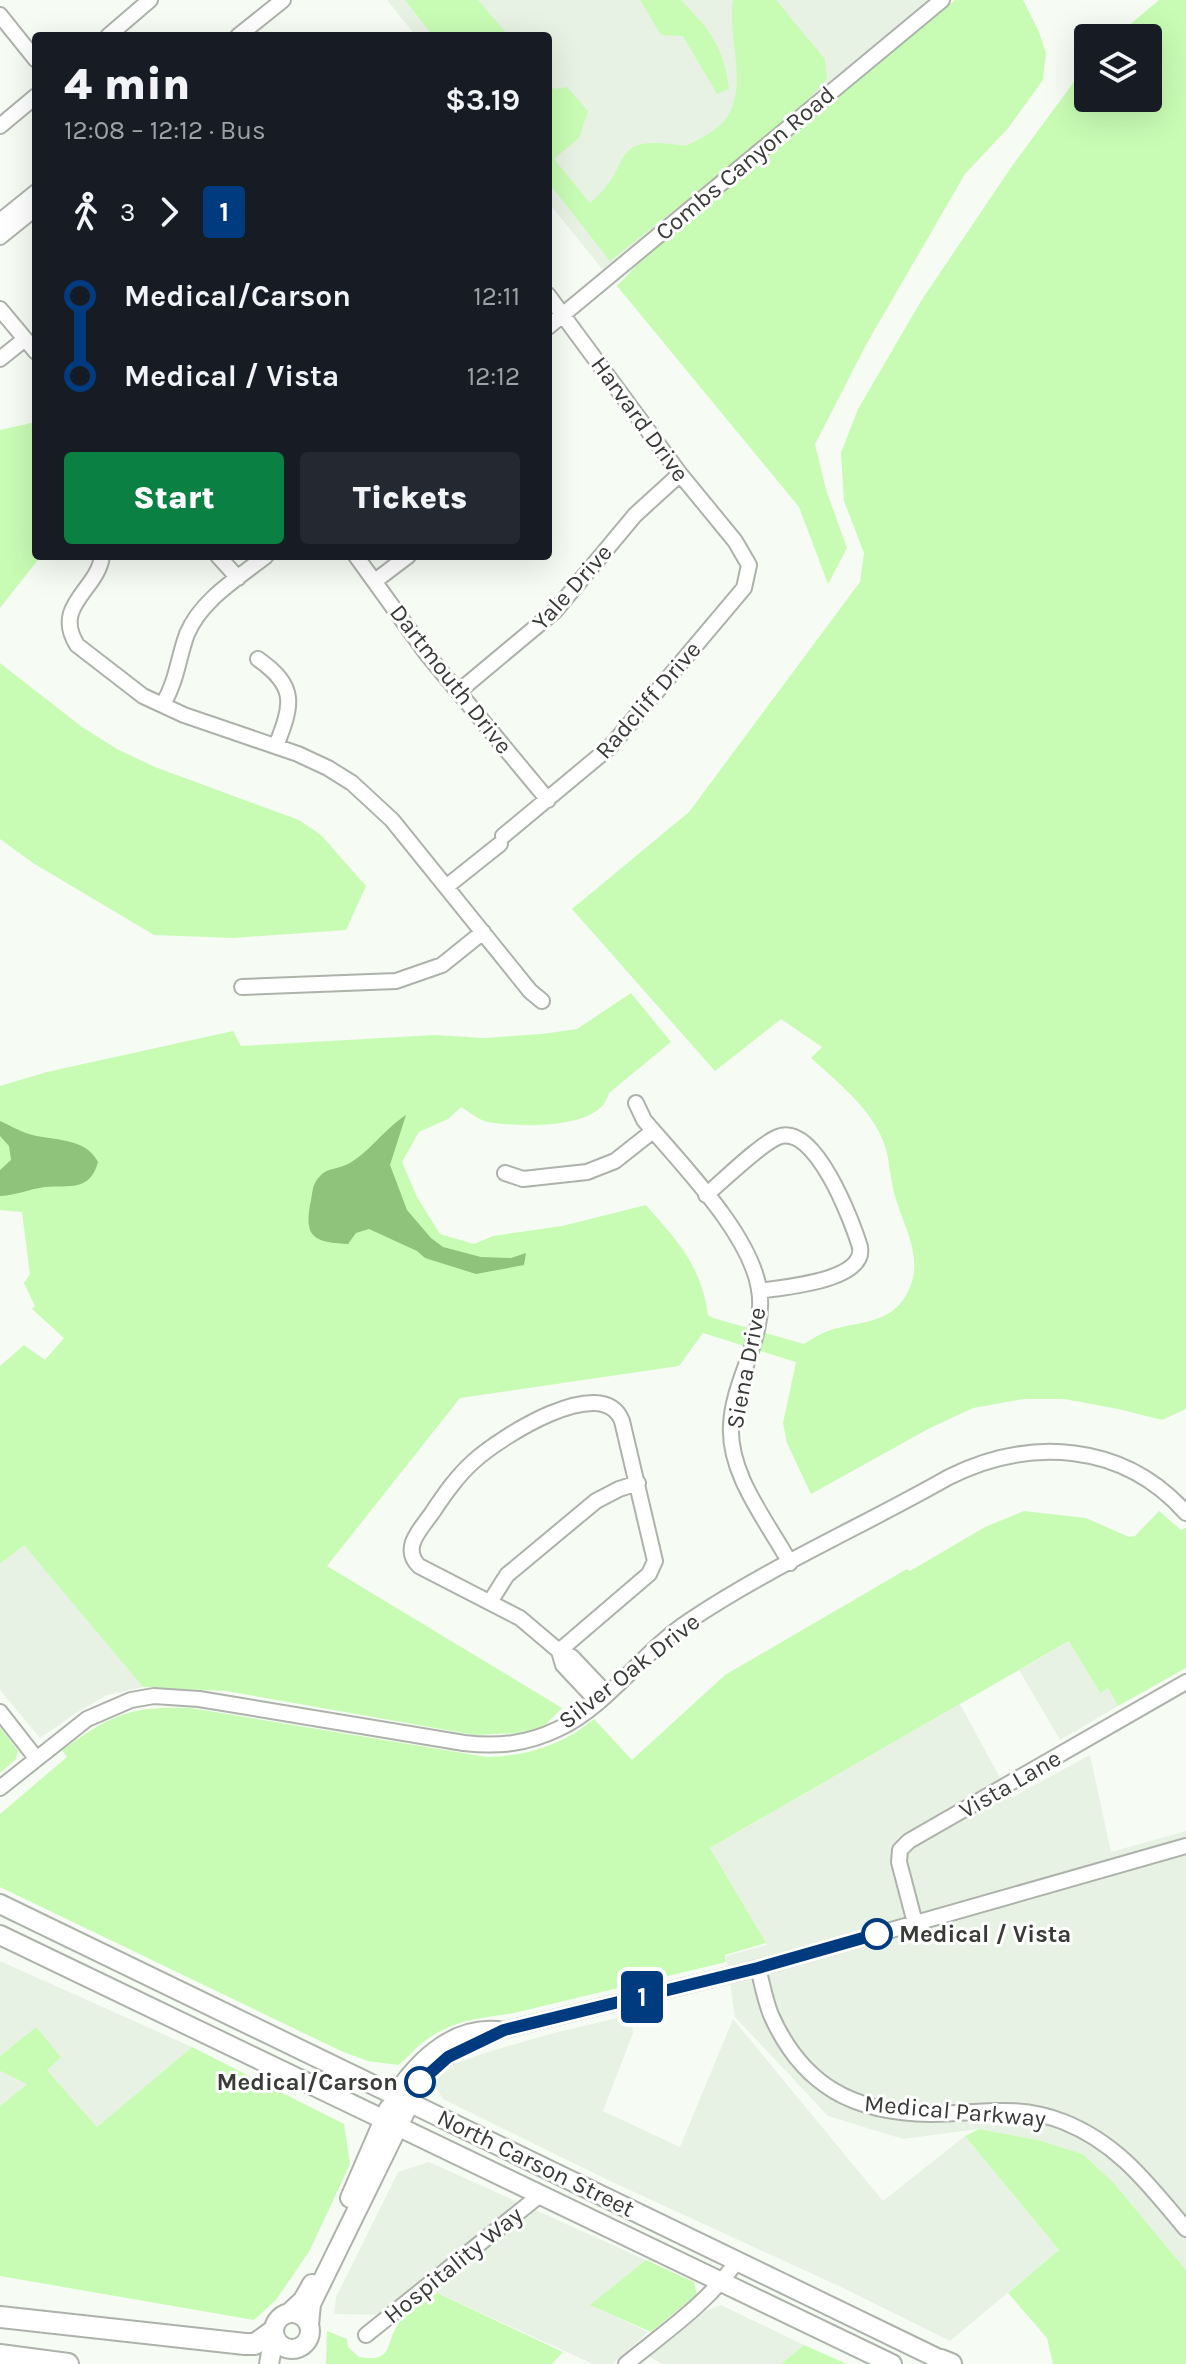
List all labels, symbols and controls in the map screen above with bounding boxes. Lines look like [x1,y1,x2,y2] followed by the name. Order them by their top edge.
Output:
[1074,24,1162,112] map controls
[1074,24,1162,112] button: layers
[64,59,190,110] text: 4 min
[650,80,840,246] street label: Combs Canyon Road
[445,82,520,118] text: $3.19
[64,115,266,146] text: 12:08 – 12:12 · Bus
[64,190,108,234] icon: walk
[147,190,191,234] icon: forward
[219,195,229,228] text: 1
[120,197,135,228] text: 3
[124,278,351,314] text: Medical/Carson
[473,281,520,312] text: 12:11
[585,351,695,487] street label: Harvard Drive
[124,358,339,394] text: Medical / Vista
[467,361,520,392] text: 12:12
[64,452,284,544] button: Start
[300,452,520,544] button: Tickets
[526,538,618,636] street label: Yale Drive
[384,599,518,759] street label: Dartmouth Drive
[589,635,707,765] street label: Radcliff Drive
[720,1305,772,1431] street label: Siena Drive
[553,1607,705,1735] street label: Silver Oak Drive
[954,1744,1066,1824] street label: Vista Lane
[862,1919,892,1949] marker: Medical / Vista
[899,1920,1071,1948] place label: Medical / Vista
[616,1971,668,2023] line badge: 1
[637,1980,647,2013] text: 1
[405,2067,435,2097] marker: Medical/Carson
[216,2068,398,2096] place label: Medical/Carson
[863,2089,1047,2133] street label: Medical Parkway
[433,2103,639,2223] street label: North Carson Street
[378,2201,528,2329] street label: Hospitality Way

